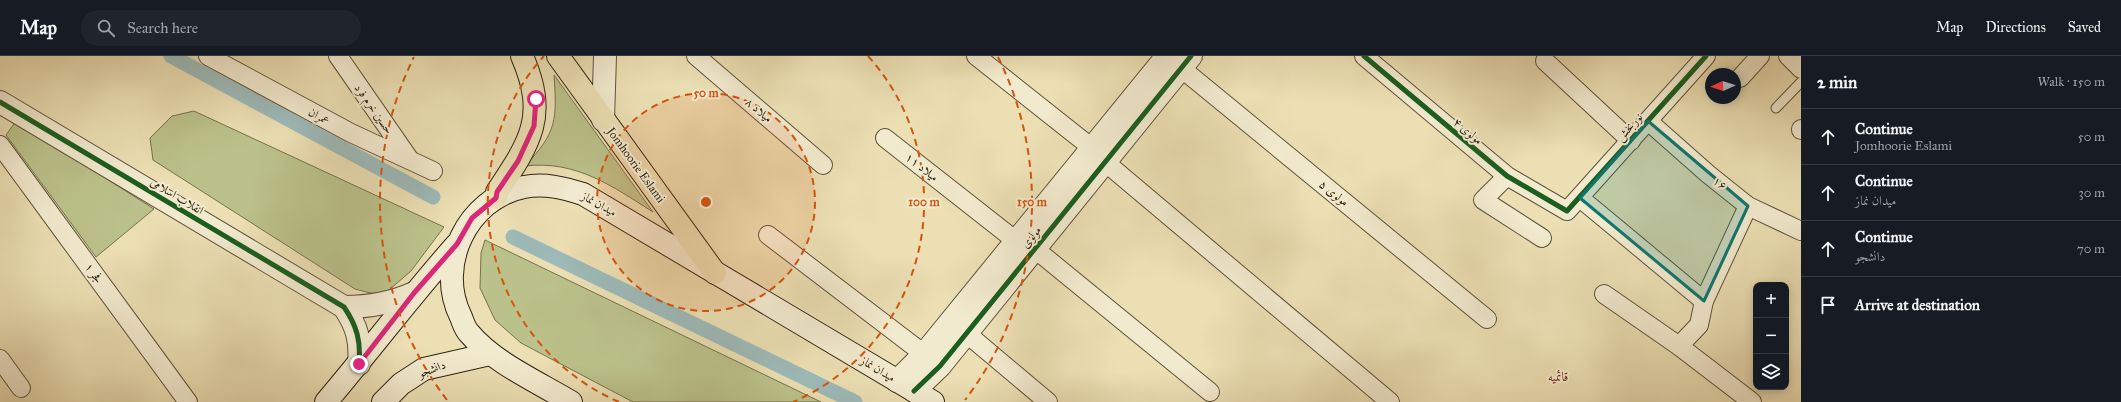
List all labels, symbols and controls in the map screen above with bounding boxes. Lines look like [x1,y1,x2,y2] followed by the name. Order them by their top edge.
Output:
[81,10,361,46] search box
[20,16,57,39] text: Map
[95,17,117,39] icon: search
[127,19,198,37] text: Search here
[1936,19,1963,36] text: Map
[1985,19,2046,36] text: Directions
[2068,19,2101,36] text: Saved
[1705,68,1741,104] north arrow
[1817,72,1857,93] text: 2 min
[2037,74,2105,90] text: Walk · 150 m
[348,81,396,139] street label: حسین خرم فرد
[693,86,720,100] text: 50 m
[527,90,545,108] route start
[743,95,775,125] street label: میلاد ۸
[305,105,332,128] street label: عمران
[1613,110,1647,145] street label: نوربخش
[1450,115,1485,148] street label: مولوی ۴
[1855,120,1913,138] text: Continue
[602,123,668,207] street label: Jomhoorie Eslami
[1817,126,1839,148] icon: ahead
[2078,129,2105,145] text: 50 m
[1855,138,1952,154] text: Jomhoorie Eslami
[903,150,941,184] street label: میلاد ۱۱
[1855,172,1913,190] text: Continue
[1710,173,1730,193] street label: ۱۶
[147,175,206,218] street label: انقلاب اسلامی
[1316,177,1352,210] street label: مولوی ۵
[1817,182,1839,204] icon: ahead
[2079,185,2105,201] text: 30 m
[578,188,619,219] street label: میدان نماز
[1855,193,1896,209] text: میدان نماز
[699,195,713,209] centre of rings
[908,195,941,209] text: 100 m
[1017,195,1048,209] text: 150 m
[1018,223,1045,251] street label: مولوی
[1855,228,1913,246] text: Continue
[1817,238,1839,260] icon: ahead
[2077,241,2105,257] text: 70 m
[1855,249,1885,265] text: دانشجو
[81,260,106,287] street label: فجر ۱
[1753,282,1789,390] map controls
[1753,282,1789,318] button: +
[1817,294,1839,316] icon: arrive
[1855,296,1980,314] text: Arrive at destination
[1753,318,1789,354] button: −
[857,353,898,385] street label: میدان نماز
[1753,354,1789,390] button: layers
[350,355,368,373] route end
[416,358,448,382] street label: دانشجو
[1548,369,1568,385] district label: قائمیه

